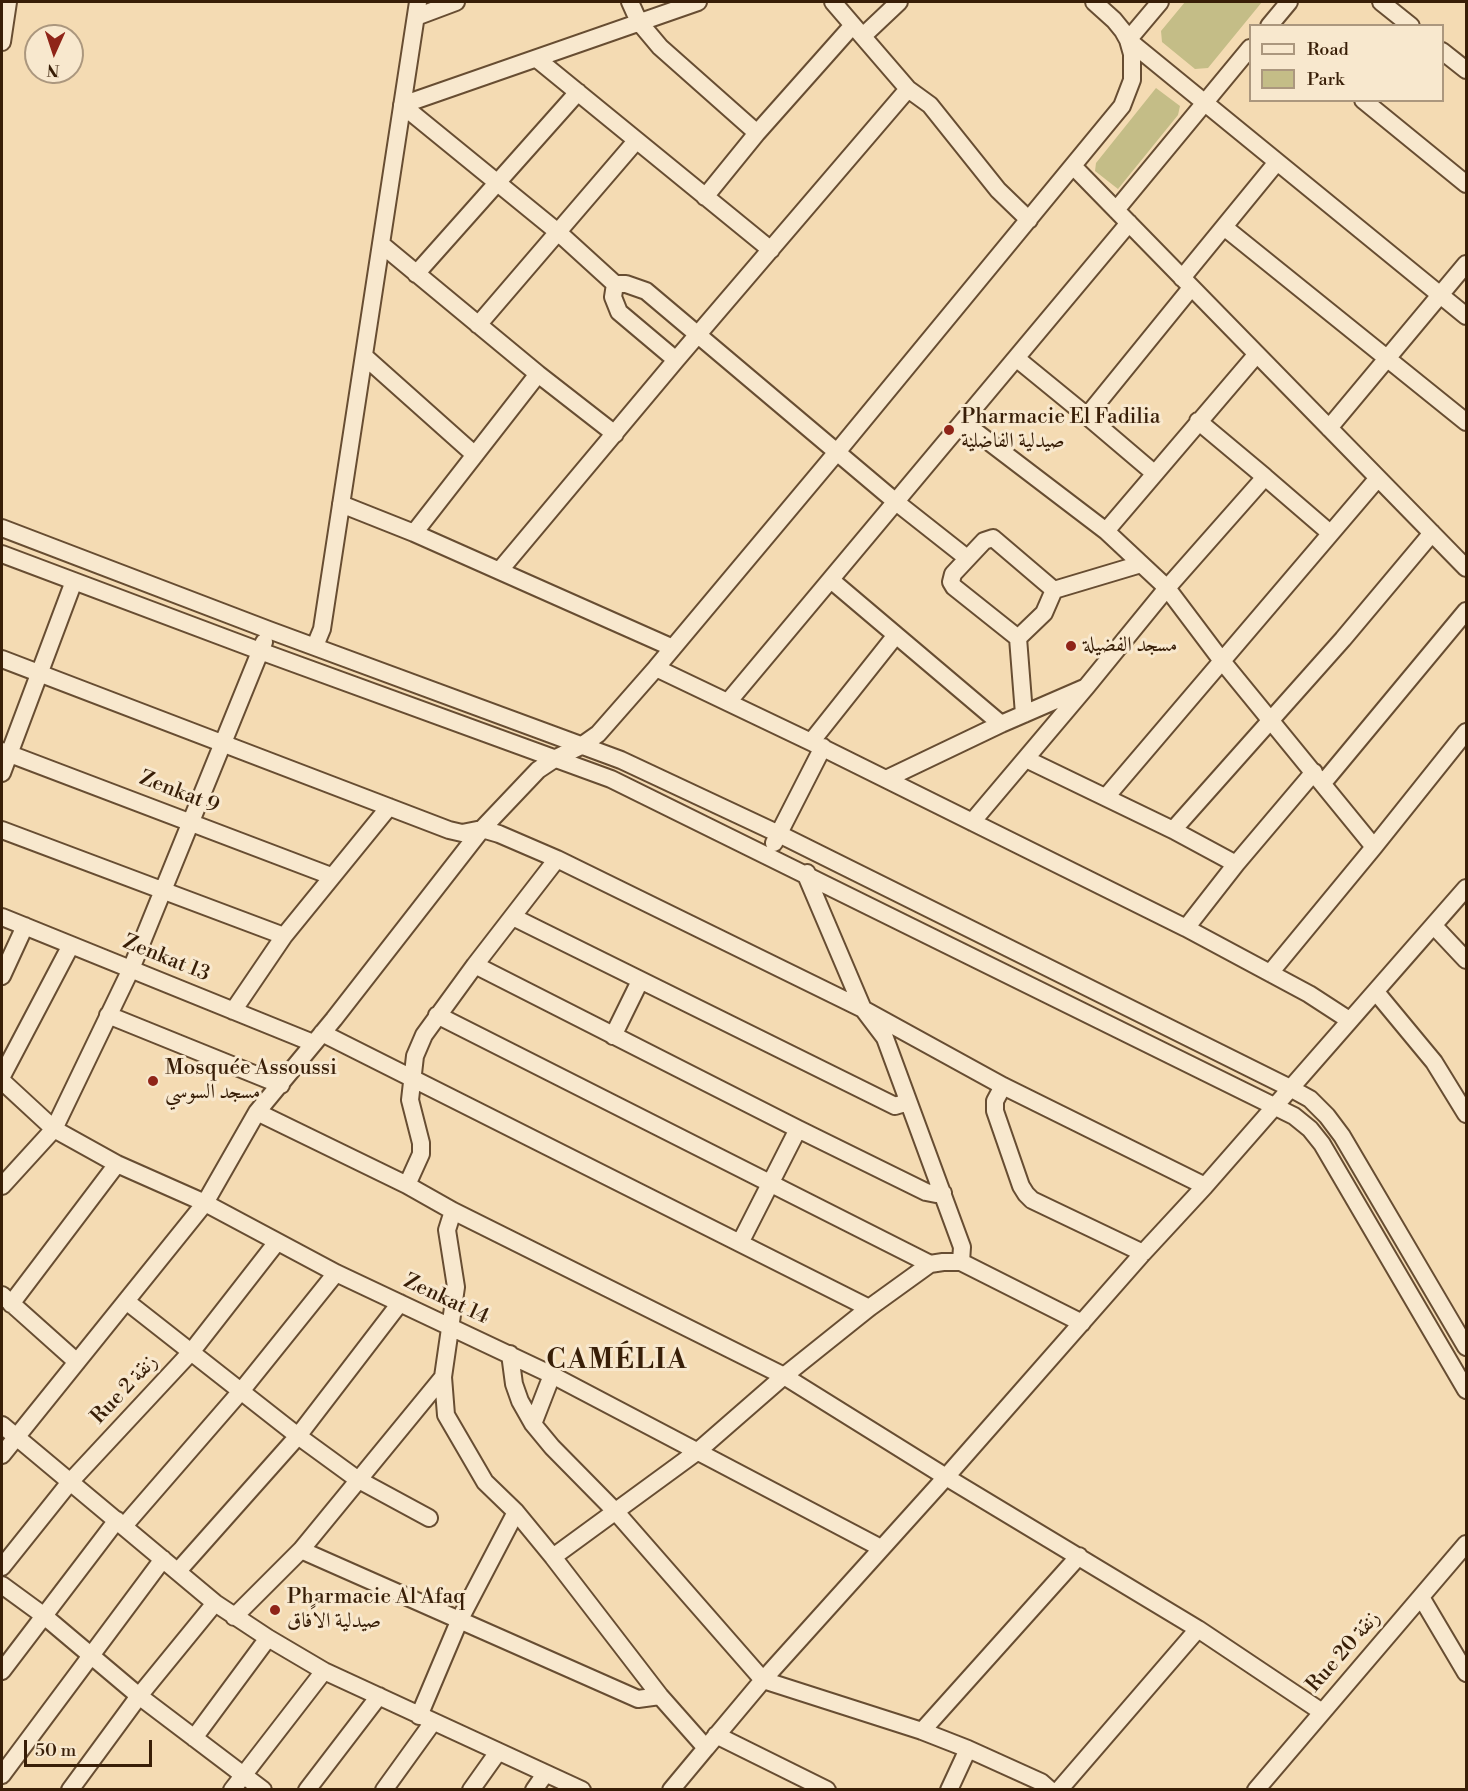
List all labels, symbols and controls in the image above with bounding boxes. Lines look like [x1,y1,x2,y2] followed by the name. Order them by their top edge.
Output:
[24,24,84,84] north arrow
[1249,24,1444,102] legend
[1307,38,1349,61] text: Road
[46,60,60,80] text: N
[1307,68,1344,91] text: Park
[961,405,1160,455] place label: Pharmacie El Fadilia صيدلية الفاضلية
[942,423,956,437] marker: Pharmacie El Fadilia صيدلية الفاضلية
[1083,633,1177,659] place label: مسجد الفضيلة
[1064,639,1078,653] marker: مسجد الفضيلة
[135,766,223,820] street label: Zenkat 9
[119,930,213,988] street label: Zenkat 13
[165,1056,337,1106] place label: Mosquée Assoussi مسجد السوسي
[146,1074,160,1088] marker: Mosquée Assoussi مسجد السوسي
[399,1269,493,1331] street label: Zenkat 14
[546,1346,688,1378] district label: CAMÉLIA
[86,1350,164,1430] street label: Rue 2 زنقة
[287,1585,465,1635] place label: Pharmacie Al Afaq صيدلية الاًفاق
[268,1603,282,1617] marker: Pharmacie Al Afaq صيدلية الاًفاق
[1302,1606,1386,1698] street label: Rue 20 زنقة
[27,1728,154,1766] scale bar
[35,1739,76,1762] text: 50 m

